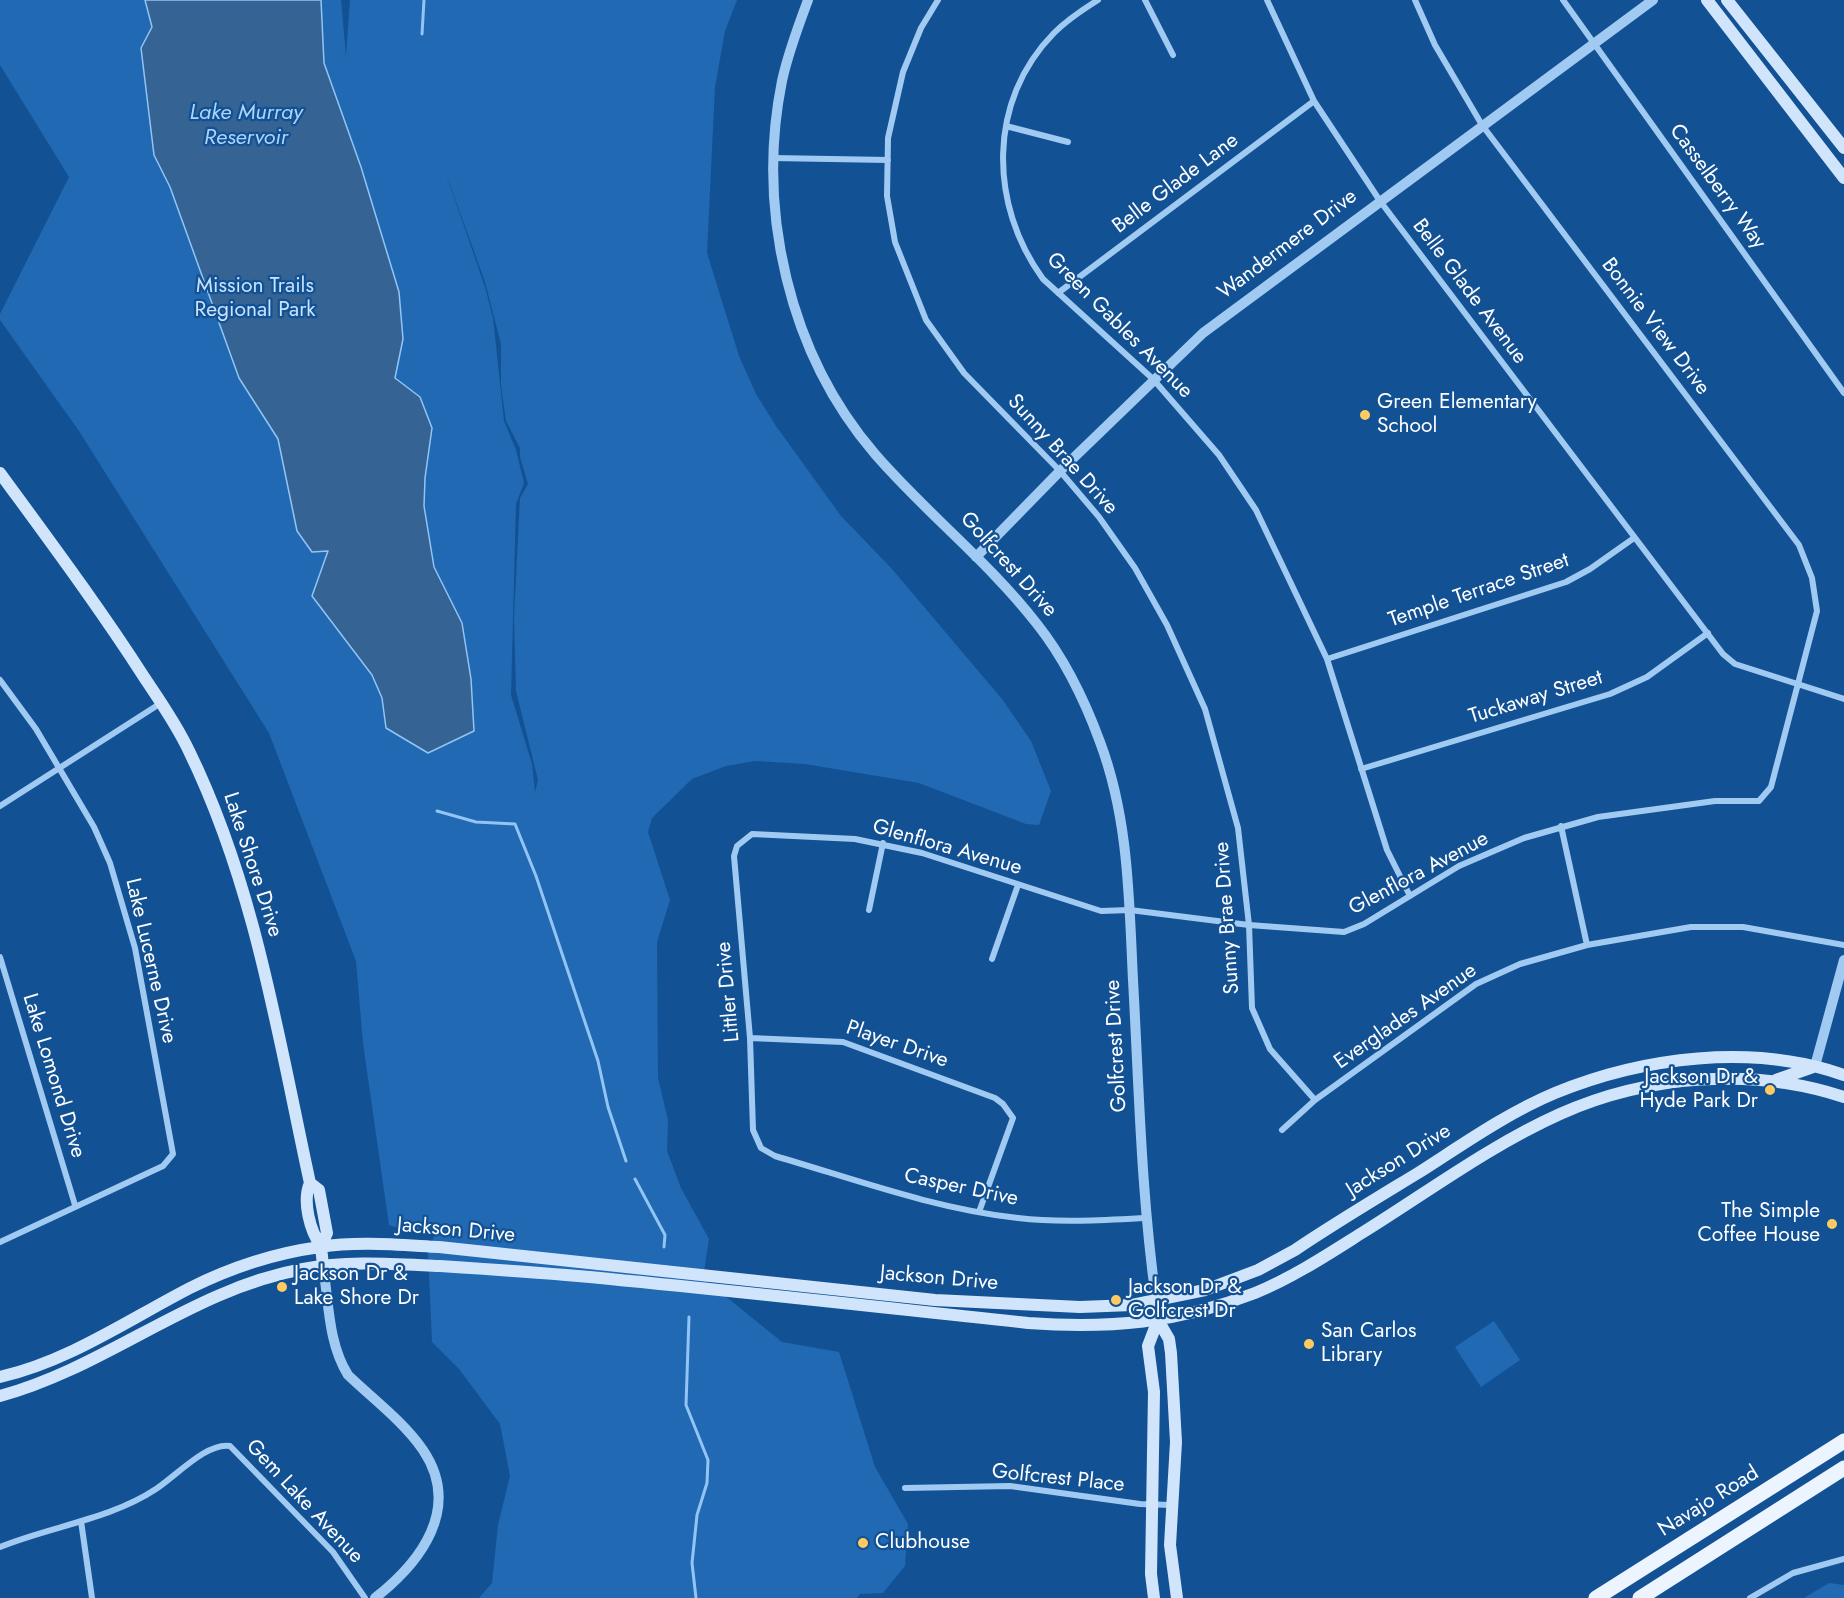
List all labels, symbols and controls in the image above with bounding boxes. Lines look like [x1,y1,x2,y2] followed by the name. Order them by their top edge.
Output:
[189,101,303,152] water label: Lake Murray Reservoir
[1663,120,1771,254] street label: Casselberry Way
[1108,129,1244,239] street label: Belle Glade Lane
[1213,184,1363,306] street label: Wandermere Drive
[1406,215,1532,369] street label: Belle Glade Avenue
[1041,248,1197,404] street label: Green Gables Avenue
[1595,254,1715,400] street label: Bonnie View Drive
[194,274,316,324] park label: Mission Trails Regional Park
[1002,390,1122,520] street label: Sunny Brae Drive
[1377,390,1537,440] place label: Green Elementary School
[1358,408,1372,422] marker: Green Elementary School
[954,507,1062,623] street label: Golfcrest Drive
[1386,548,1572,634] street label: Temple Terrace Street
[1466,666,1606,730] street label: Tuckaway Street
[217,790,287,940] street label: Lake Shore Drive
[869,815,1025,881] street label: Glenflora Avenue
[1345,827,1493,921] street label: Glenflora Avenue
[1210,841,1246,995] street label: Sunny Brae Drive
[119,876,181,1046] street label: Lake Lucerne Drive
[712,941,746,1043] street label: Littler Drive
[1330,958,1482,1076] street label: Everglades Avenue
[1101,979,1133,1113] street label: Golfcrest Drive
[16,991,90,1161] street label: Lake Lomond Drive
[843,1016,951,1074] street label: Player Drive
[1639,1065,1758,1115] place label: Jackson Dr & Hyde Park Dr
[1763,1083,1777,1097] marker: Jackson Dr & Hyde Park Dr
[1342,1119,1456,1203] street label: Jackson Drive
[902,1164,1020,1212] street label: Casper Drive
[1697,1199,1820,1249] place label: The Simple Coffee House
[396,1213,516,1249] street label: Jackson Drive
[1825,1217,1839,1231] marker: The Simple Coffee House
[879,1261,999,1297] street label: Jackson Drive
[294,1262,419,1312] place label: Jackson Dr & Lake Shore Dr
[1128,1275,1242,1325] place label: Jackson Dr & Golfcrest Dr
[275,1280,289,1294] marker: Jackson Dr & Lake Shore Dr
[1109,1293,1123,1307] marker: Jackson Dr & Golfcrest Dr
[1321,1319,1416,1369] place label: San Carlos Library
[1302,1337,1316,1351] marker: San Carlos Library
[240,1435,368,1569] street label: Gem Lake Avenue
[990,1459,1126,1499] street label: Golfcrest Place
[1654,1461,1764,1543] street label: Navajo Road
[875,1530,970,1556] place label: Clubhouse
[856,1536,870,1550] marker: Clubhouse

